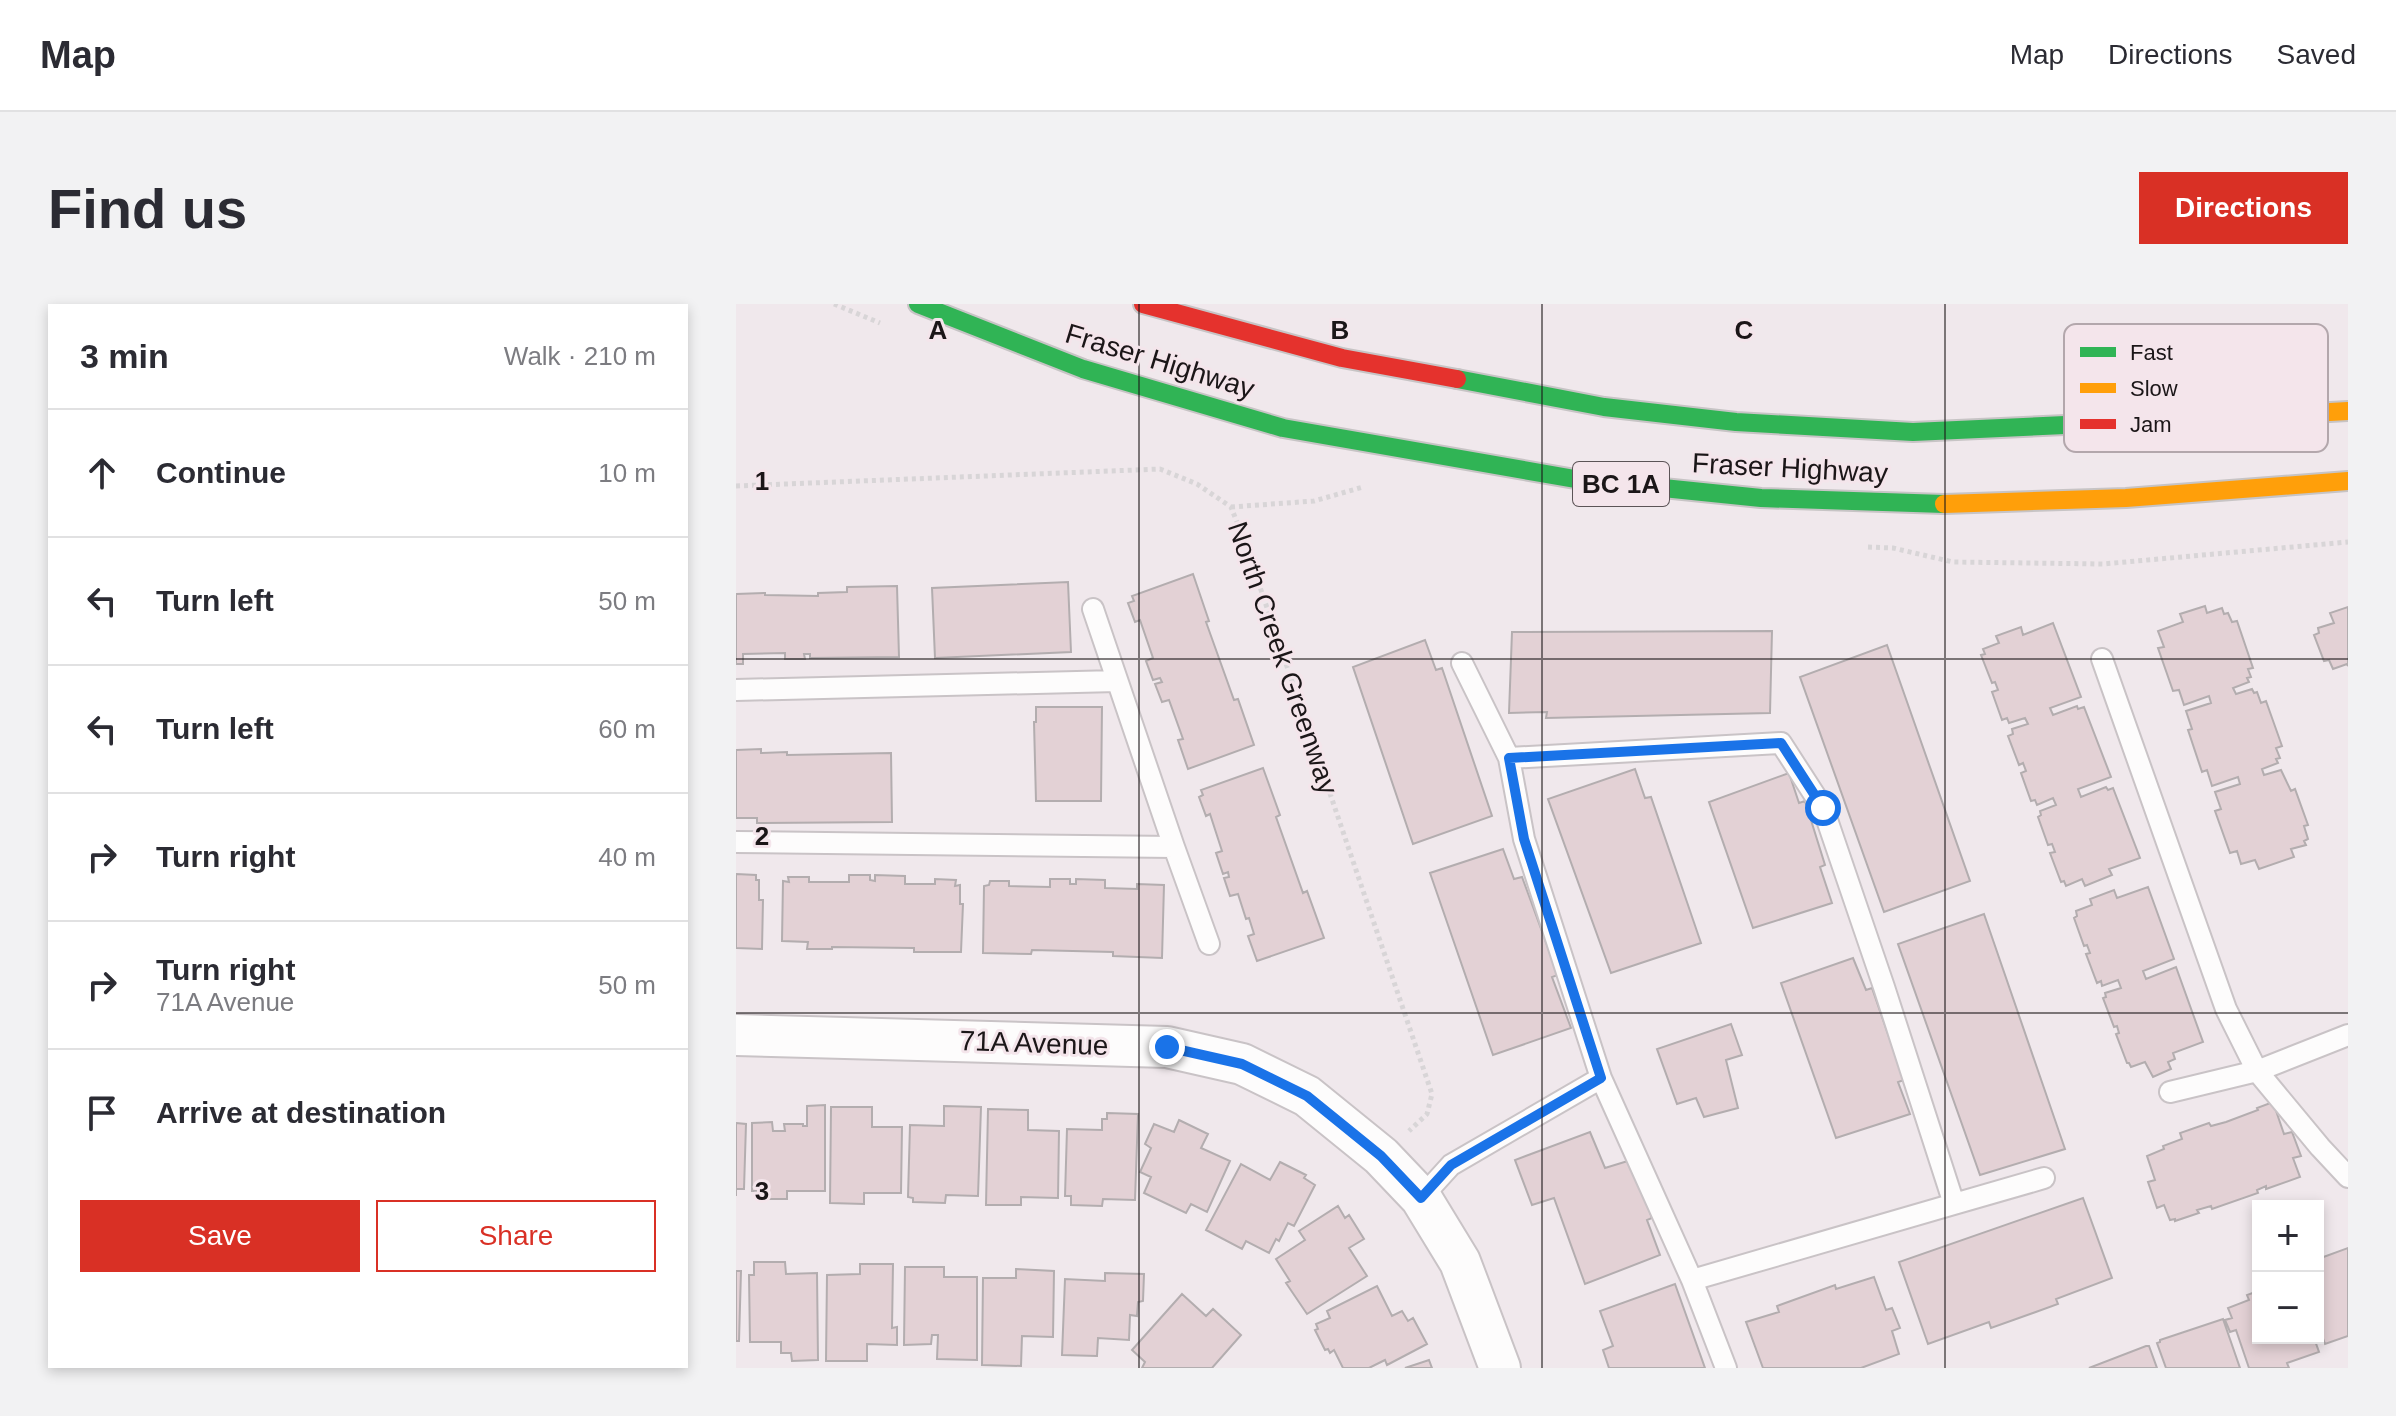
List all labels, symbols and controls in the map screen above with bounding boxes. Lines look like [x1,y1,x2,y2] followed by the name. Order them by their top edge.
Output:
[40,34,116,76] text: Map
[2010,39,2064,70] text: Map
[2108,39,2233,70] text: Directions
[2277,39,2356,70] text: Saved
[2139,172,2348,244] button: Directions
[48,177,247,240] text: Find us
[929,315,948,345] text: A
[1331,315,1349,345] text: B
[1735,315,1754,345] text: C
[1062,318,1258,404] street label: Fraser Highway
[2064,324,2328,452] legend
[80,337,169,375] text: 3 min
[2130,340,2173,365] text: Fast
[504,341,656,371] text: Walk · 210 m
[2130,376,2178,401] text: Slow
[2130,412,2172,437] text: Jam
[1691,447,1889,489] street label: Fraser Highway
[80,451,124,495] icon: ahead
[156,456,286,489] text: Continue
[598,458,656,488] text: 10 m
[1573,462,1669,506] road number: BC 1A
[755,466,769,496] text: 1
[1222,518,1344,798] street label: North Creek Greenway
[80,579,124,623] icon: left
[156,584,274,617] text: Turn left
[598,586,656,616] text: 50 m
[80,707,124,751] icon: left
[156,712,274,745] text: Turn left
[598,714,656,744] text: 60 m
[1805,790,1841,826] route start
[755,821,769,851] text: 2
[80,835,124,879] icon: right
[156,840,295,873] text: Turn right
[598,842,656,872] text: 40 m
[156,953,295,986] text: Turn right
[80,963,124,1007] icon: right
[598,970,656,1000] text: 50 m
[156,987,294,1017] text: 71A Avenue
[959,1025,1109,1061] street label: 71A Avenue
[1149,1029,1185,1065] route end
[80,1091,124,1135] icon: arrive
[156,1096,446,1129] text: Arrive at destination
[755,1176,769,1206] text: 3
[80,1200,360,1272] button: Save
[376,1200,656,1272] button: Share
[2252,1200,2324,1344] map controls
[2252,1200,2324,1272] button: +
[2252,1272,2324,1344] button: −

